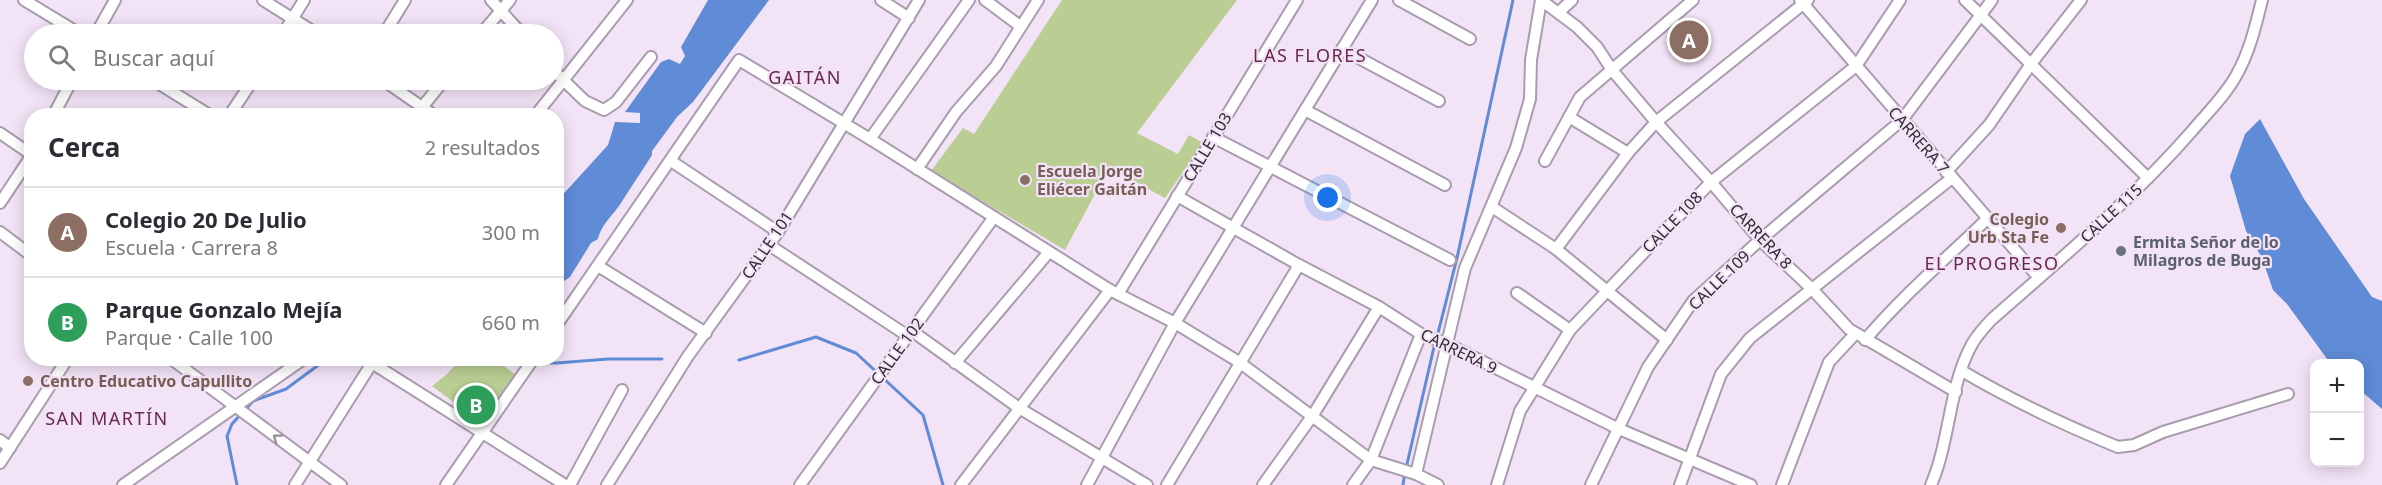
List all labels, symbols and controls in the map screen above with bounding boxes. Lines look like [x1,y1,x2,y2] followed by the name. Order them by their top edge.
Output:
[1670,18,1708,63] pin: A
[24,24,564,90] search box
[45,41,78,74] icon: search
[93,42,214,72] text: Buscar aquí
[1253,43,1367,67] district label: LAS FLORES
[768,65,842,89] district label: GAITÁN
[1884,102,1954,178] street label: CARRERA 7
[1178,108,1236,186] street label: CALLE 103
[48,129,120,165] text: Cerca
[425,134,540,161] text: 2 resultados
[1037,160,1147,200] place label: Escuela Jorge Eliécer Gaitán
[1018,173,1032,187] marker: Escuela Jorge Eliécer Gaitán
[2075,178,2147,248] street label: CALLE 115
[1313,183,1342,212] your location
[1637,186,1707,258] street label: CALLE 108
[1725,198,1797,274] street label: CARRERA 8
[105,204,307,234] text: Colegio 20 De Julio
[736,207,798,283] street label: CALLE 101
[1968,208,2049,248] place label: Colegio Urb Sta Fe
[61,219,74,246] text: A
[482,219,540,246] text: 300 m
[2054,221,2068,235] marker: Colegio Urb Sta Fe
[2133,231,2279,271] place label: Ermita Señor de lo Milagros de Buga
[105,234,278,261] text: Escuela · Carrera 8
[2114,244,2128,258] marker: Ermita Señor de lo Milagros de Buga
[1683,245,1755,315] street label: CALLE 109
[1924,251,2060,275] district label: EL PROGRESO
[105,294,343,324] text: Parque Gonzalo Mejía
[61,309,74,336] text: B
[482,309,540,336] text: 660 m
[865,313,929,389] street label: CALLE 102
[1417,323,1501,379] street label: CARRERA 9
[105,324,273,351] text: Parque · Calle 100
[2310,359,2364,467] map controls
[2310,359,2364,413] button: +
[40,370,252,392] place label: Centro Educativo Capullito
[21,374,35,388] marker: Centro Educativo Capullito
[456,382,496,428] pin: B
[45,406,169,430] district label: SAN MARTÍN
[2310,413,2364,467] button: −
[273,434,284,445] one-way arrow

